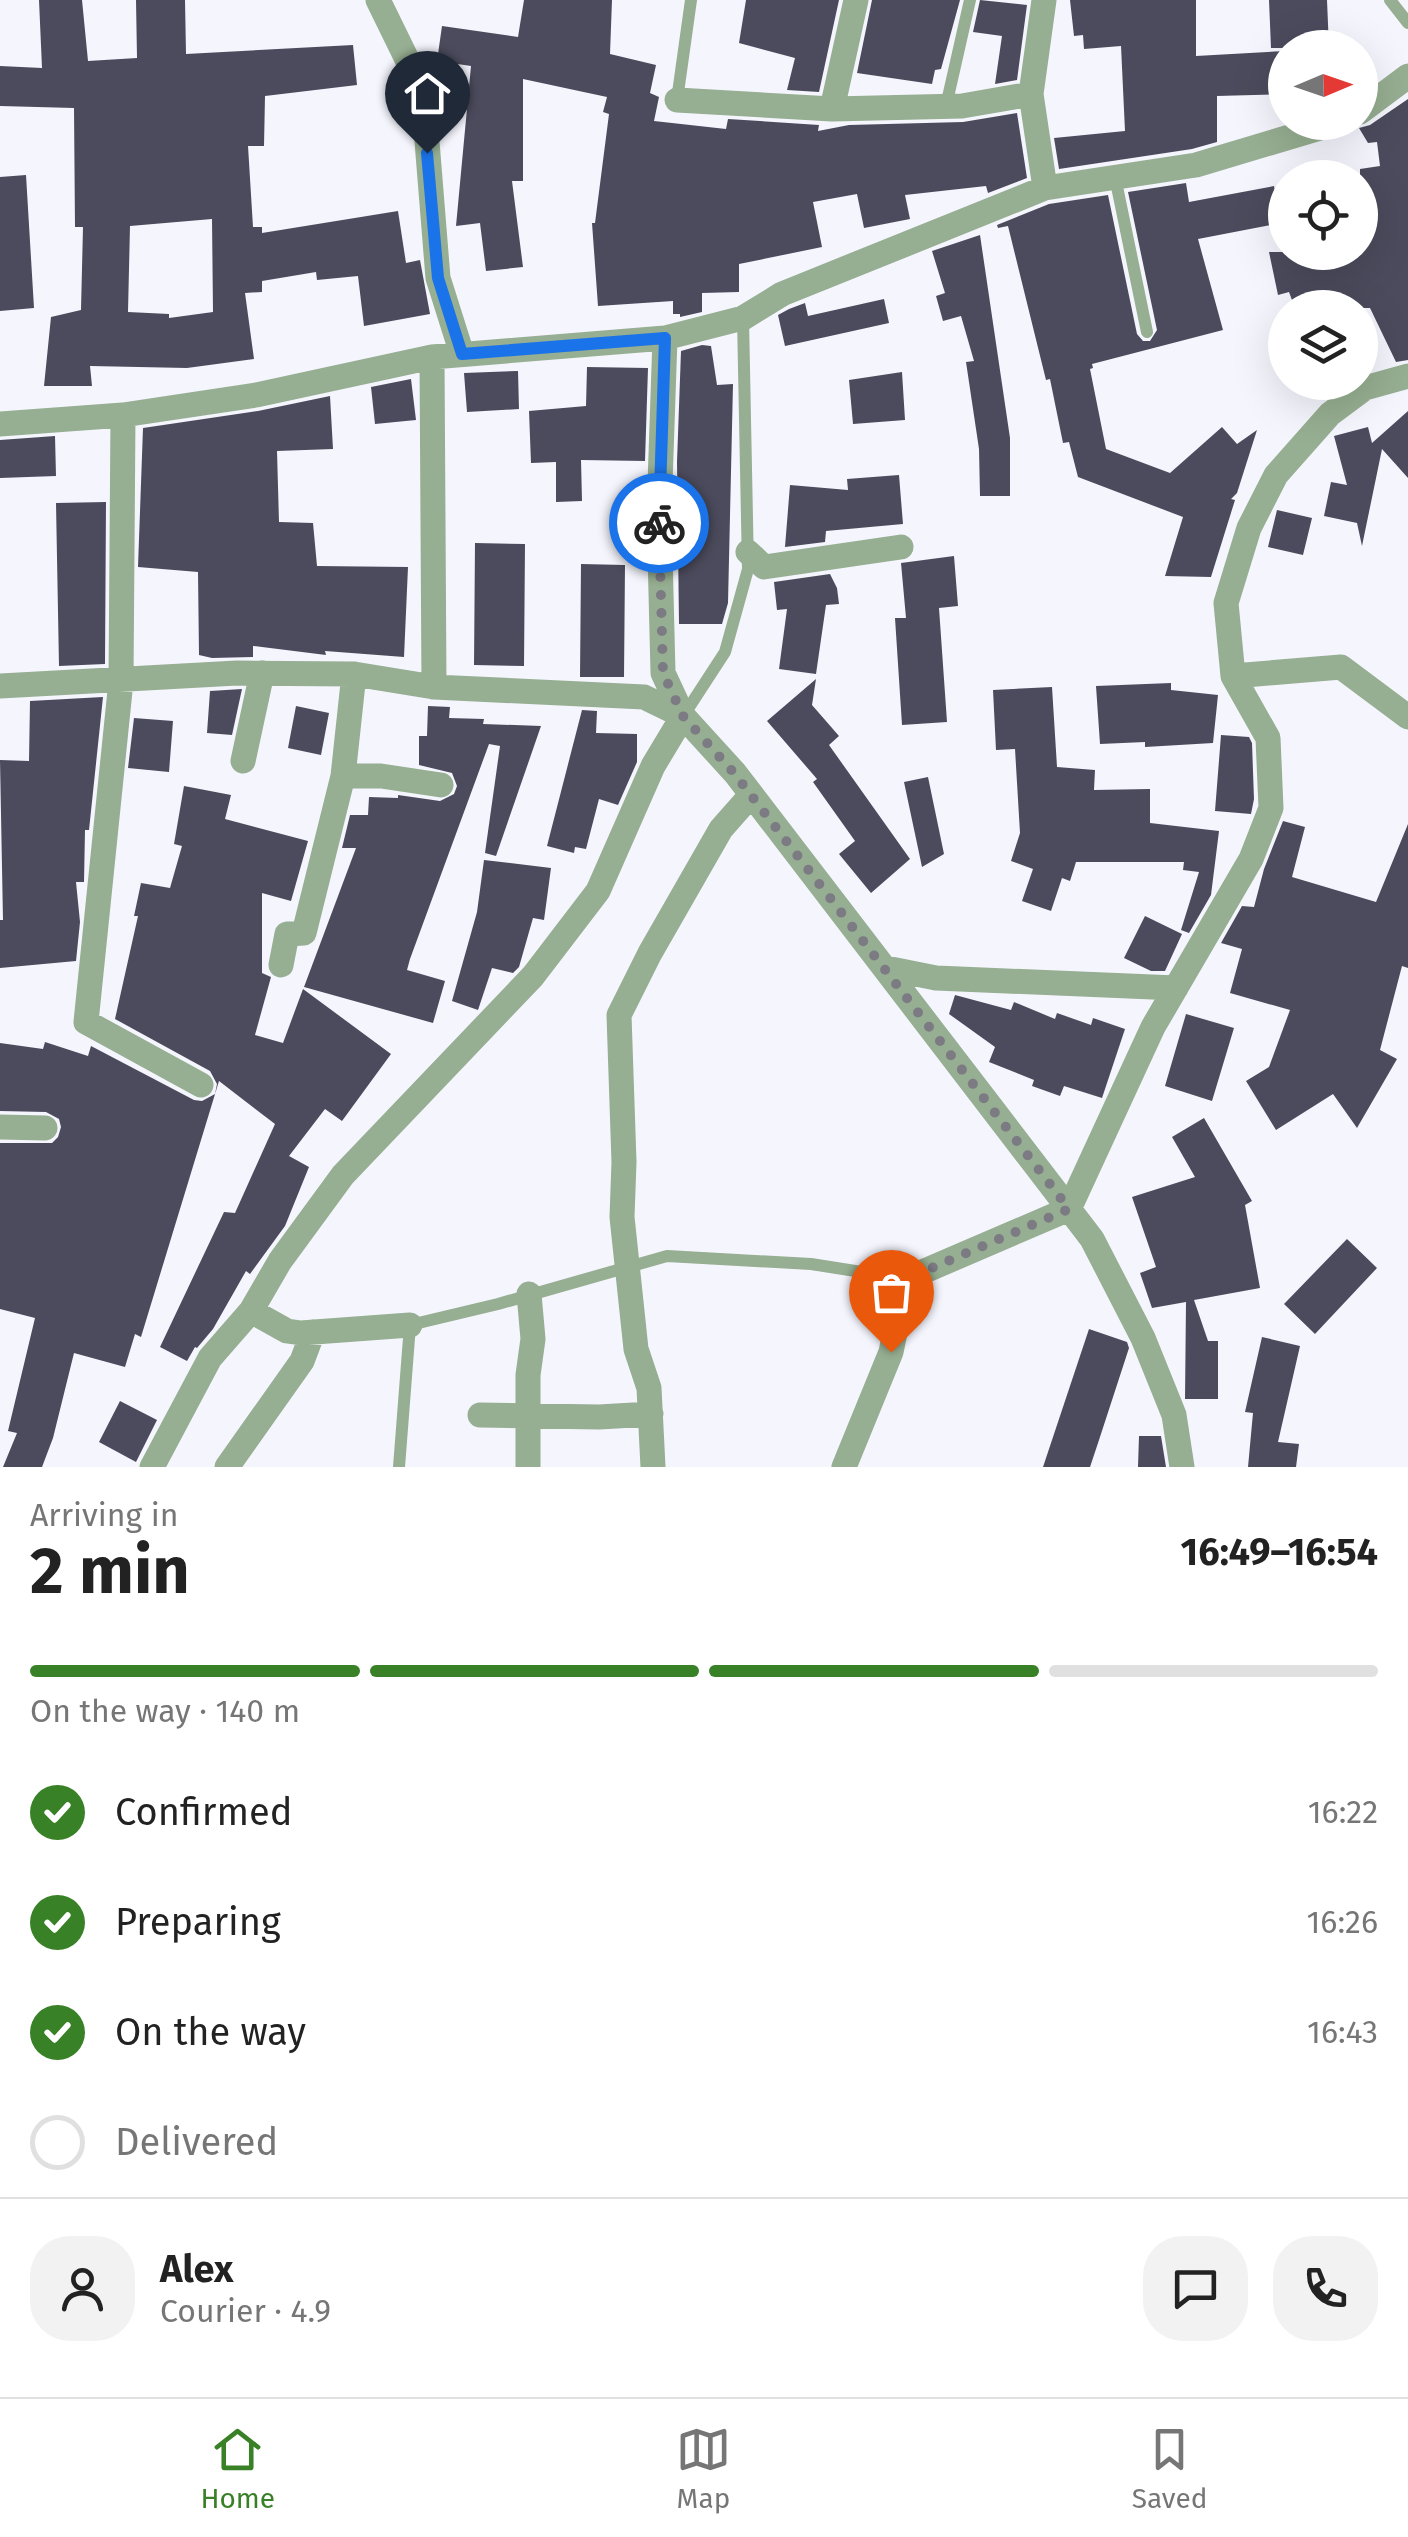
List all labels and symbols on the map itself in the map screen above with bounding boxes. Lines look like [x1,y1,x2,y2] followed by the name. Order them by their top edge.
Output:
[1268,30,1378,140] north arrow
[385,51,470,154] pin
[609,473,709,573] courier
[849,1250,934,1353] pin

